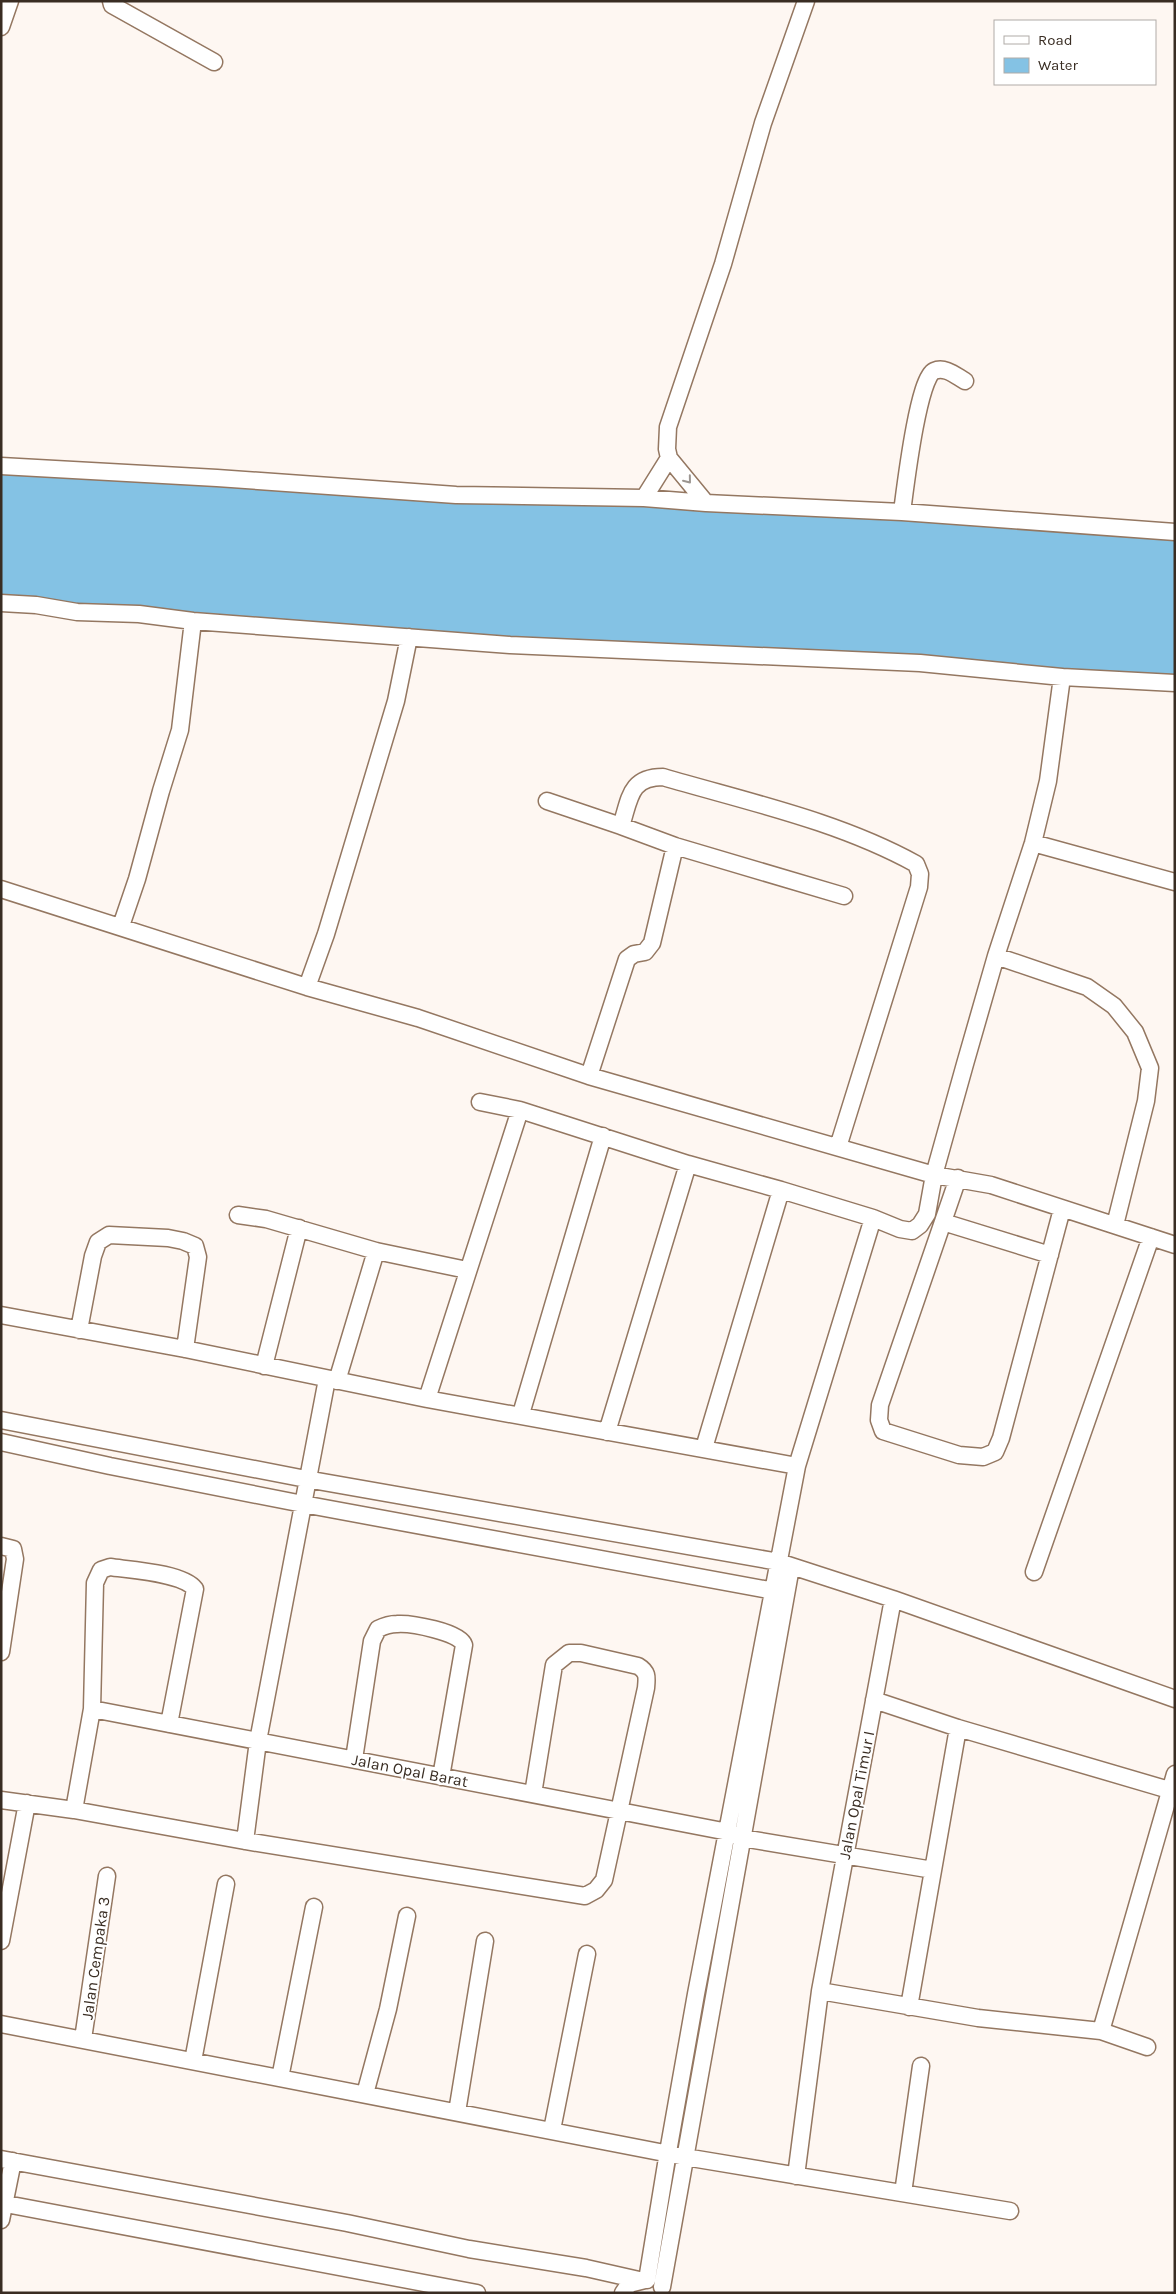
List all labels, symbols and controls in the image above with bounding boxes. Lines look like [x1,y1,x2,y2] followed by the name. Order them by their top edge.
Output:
[994,20,1156,85] legend
[1038,31,1073,49] text: Road
[1038,56,1079,74] text: Water
[682,475,691,484] one-way arrow
[835,1729,878,1861] street label: Jalan Opal Timur I
[350,1750,470,1791] street label: Jalan Opal Barat
[77,1895,114,2021] street label: Jalan Cempaka 3

